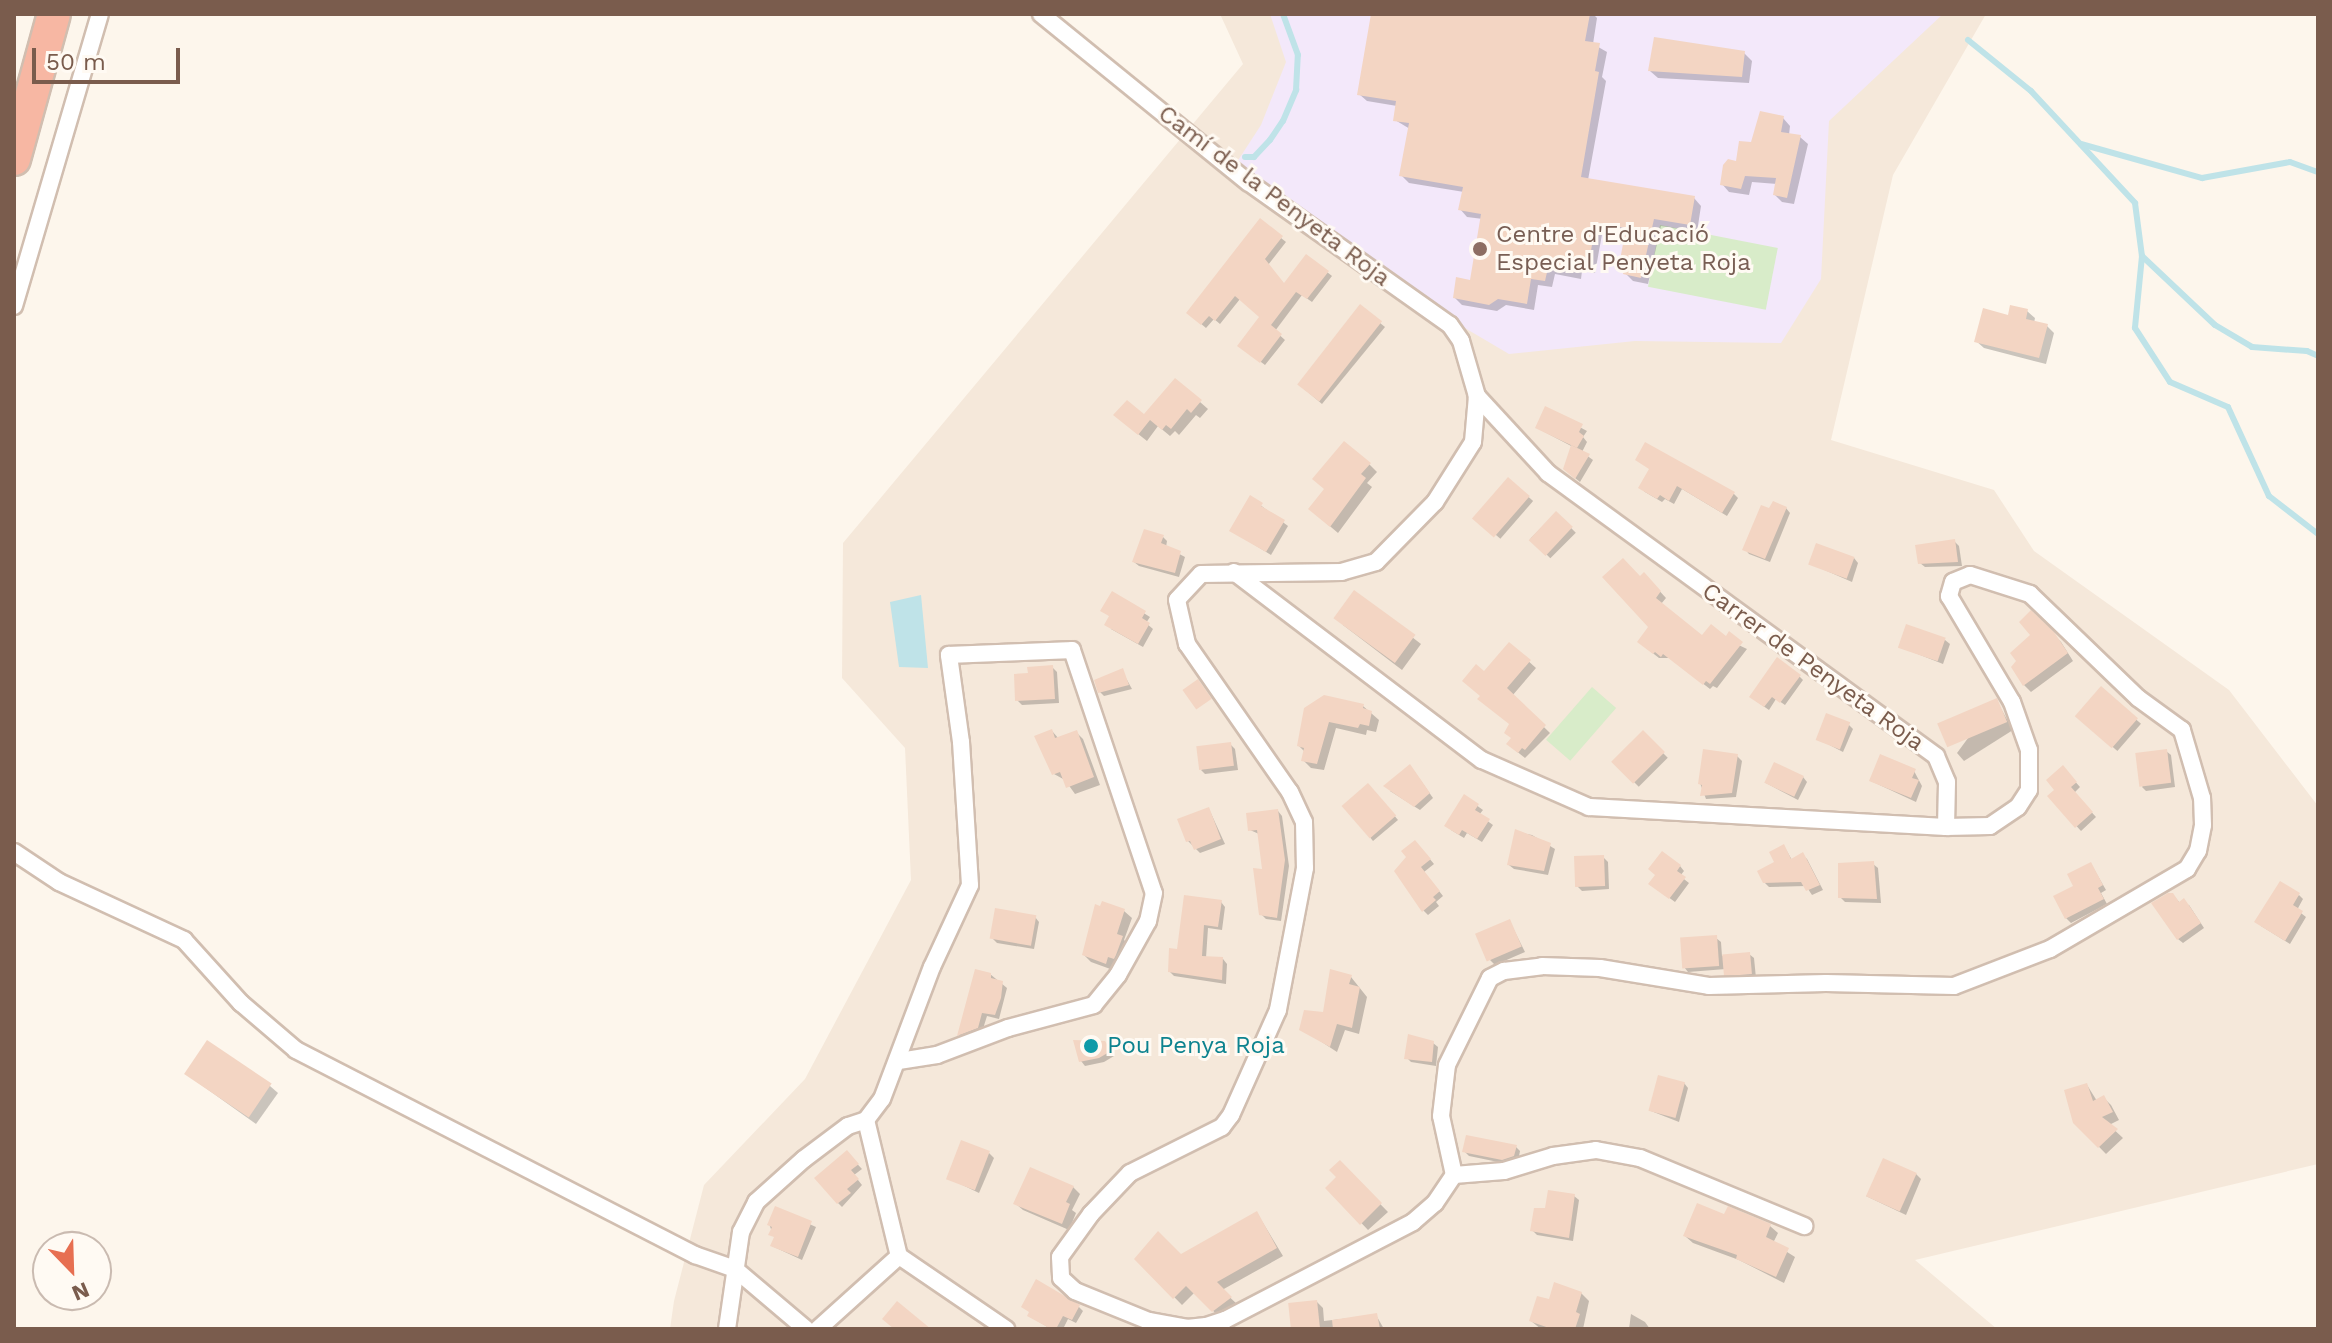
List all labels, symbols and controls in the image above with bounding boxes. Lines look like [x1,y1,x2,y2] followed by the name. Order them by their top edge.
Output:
[36,32,184,82] scale bar
[46,48,106,76] text: 50 m
[1152,99,1396,293] street label: Camí de la Penyeta Roja
[1496,221,1752,277] place label: Centre d'Educació Especial Penyeta Roja
[1471,240,1489,258] marker: Centre d'Educació Especial Penyeta Roja
[1696,576,1930,758] street label: Carrer de Penyeta Roja
[1107,1032,1285,1060] place label: Pou Penya Roja
[1082,1037,1100,1055] marker: Pou Penya Roja
[32,1231,112,1311] north arrow
[68,1277,93,1306] text: N

